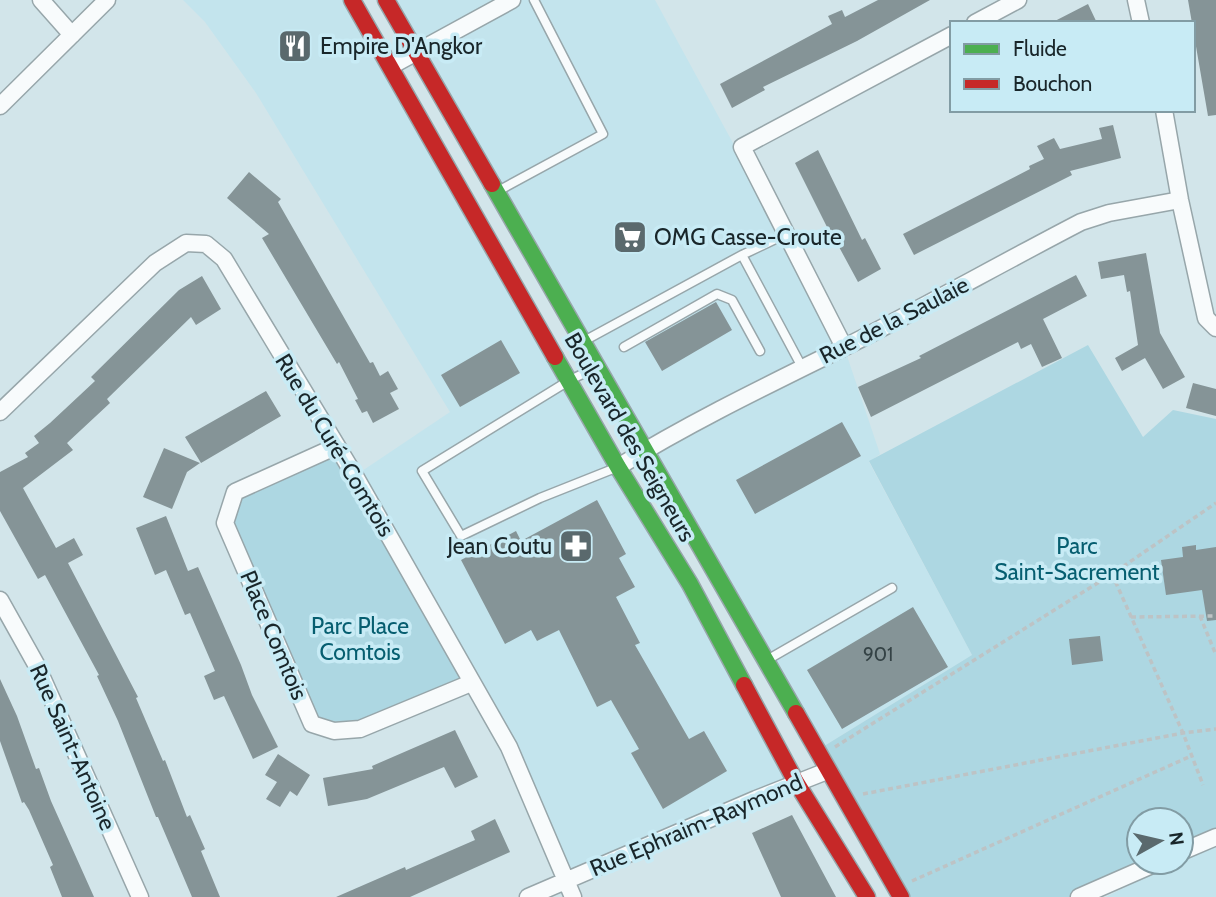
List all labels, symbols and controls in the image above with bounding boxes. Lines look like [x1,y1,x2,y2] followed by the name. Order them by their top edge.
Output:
[950,21,1195,112] legend
[276,27,314,65] restaurant icon: Empire D'Angkor
[320,32,483,60] place label: Empire D'Angkor
[1013,36,1067,61] text: Fluide
[1013,71,1092,96] text: Bouchon
[611,218,649,256] supermarket icon: OMG Casse-Croute
[654,223,842,251] place label: OMG Casse-Croute
[815,270,973,370] street label: Rue de la Saulaie
[559,327,701,547] street label: Boulevard des Seigneurs
[269,349,401,541] street label: Rue du Curé-Comtois
[557,527,595,565] pharmacy icon: Jean Coutu
[446,532,552,560] place label: Jean Coutu
[994,532,1160,586] park label: Parc Saint-Sacrement
[234,566,314,704] street label: Place Comtois
[311,612,409,666] park label: Parc Place Comtois
[863,643,893,666] house number: 901
[24,660,122,835] street label: Rue Saint-Antoine
[586,768,806,882] street label: Rue Ephraim-Raymond
[1125,806,1195,876] north arrow
[1164,830,1189,847] text: N

